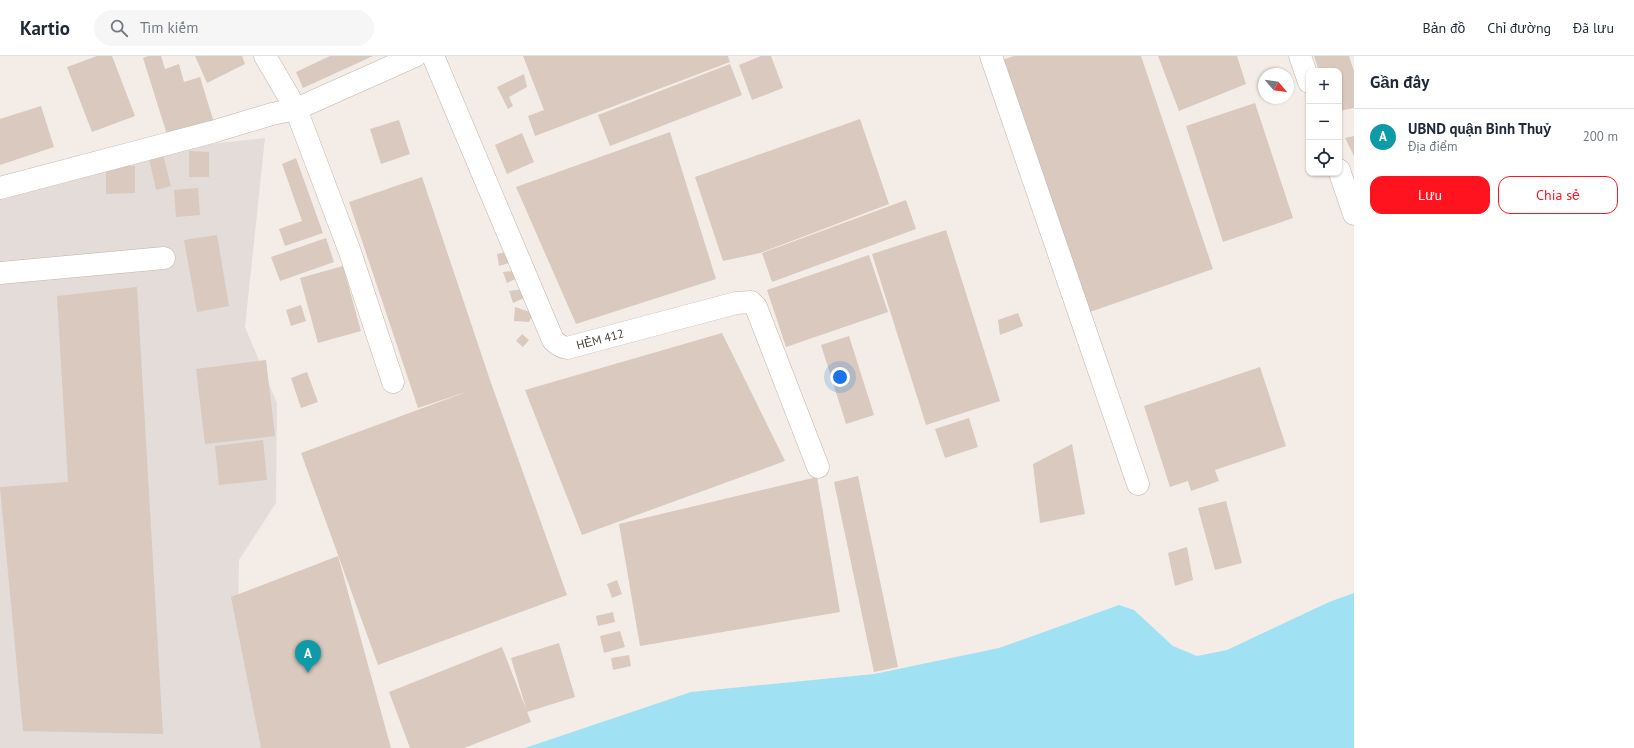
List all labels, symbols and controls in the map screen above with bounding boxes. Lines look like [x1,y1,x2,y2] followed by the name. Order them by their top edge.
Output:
[94,10,374,46] search box
[20,16,70,40] text: Kartio
[108,17,130,39] icon: search
[140,18,198,37] text: Tìm kiếm
[1423,19,1465,37] text: Bản đồ
[1487,19,1551,37] text: Chỉ đường
[1573,19,1614,37] text: Đã lưu
[1258,68,1294,104] north arrow
[1306,68,1342,176] map controls
[1306,68,1342,104] button: +
[1370,71,1429,93] text: Gần đây
[1306,104,1342,140] button: −
[1408,119,1551,138] text: UBND quận Bình Thuỷ
[1379,128,1387,145] text: A
[1583,128,1618,145] text: 200 m
[1408,138,1458,155] text: Địa điểm
[1306,140,1342,176] button: locate
[1370,176,1490,214] button: Lưu
[1498,176,1618,214] button: Chia sẻ
[575,325,625,353] street label: HẺM 412
[830,367,850,387] your location
[295,640,321,673] pin: A

